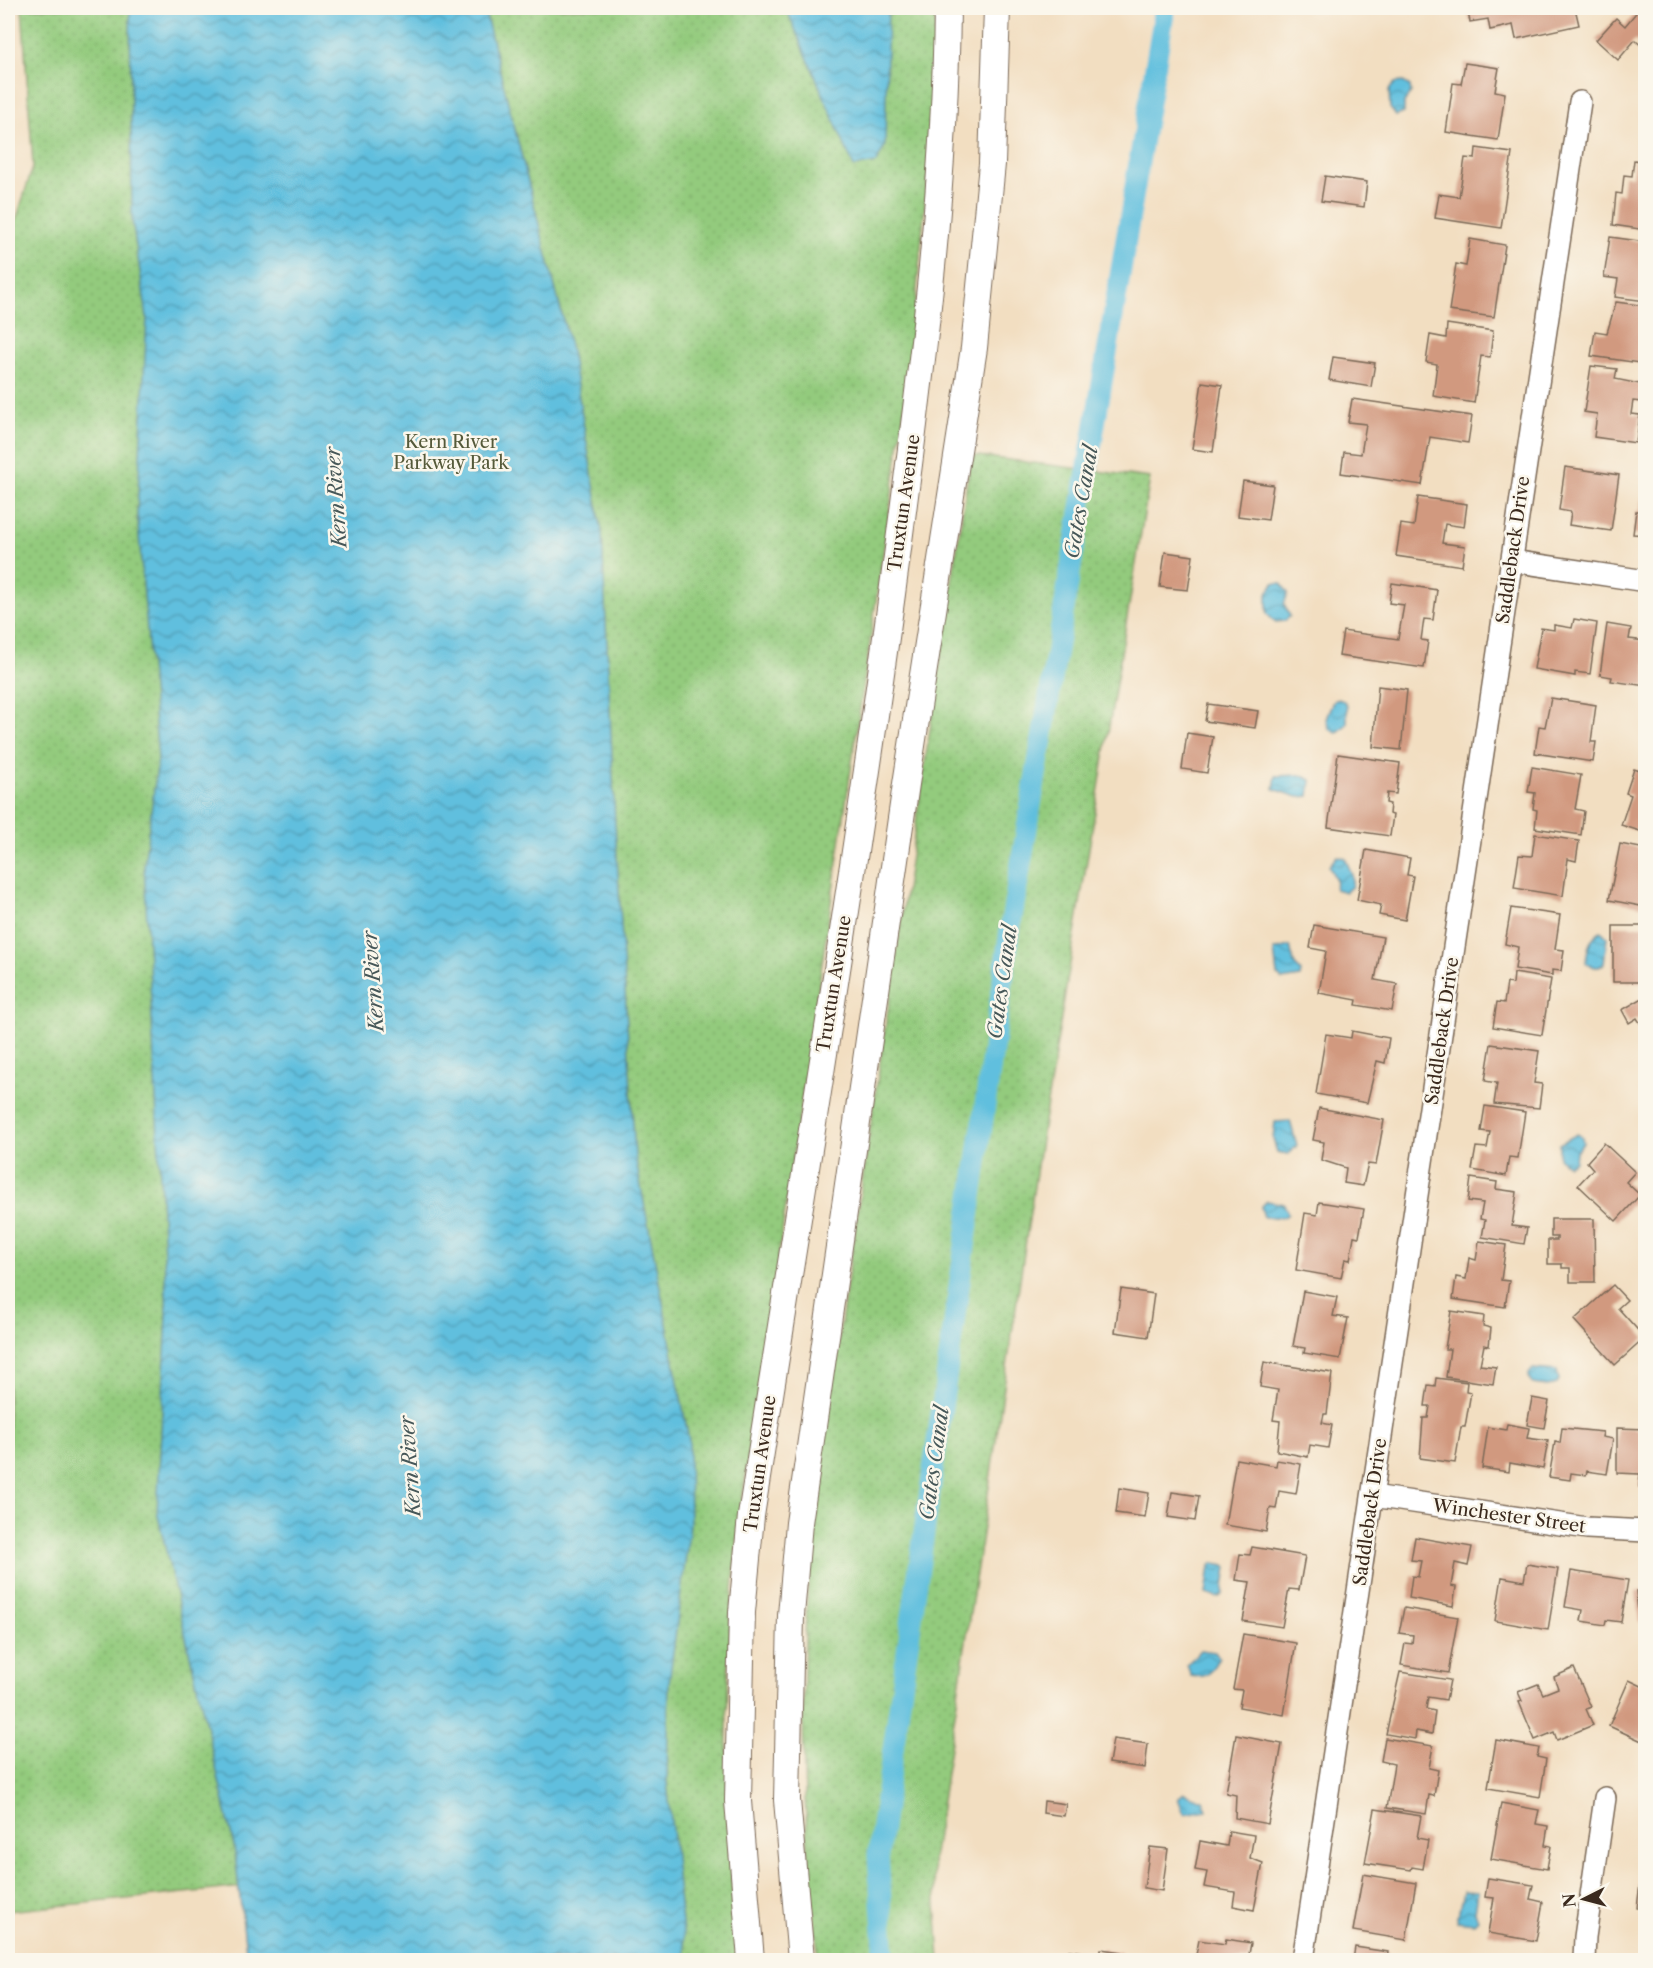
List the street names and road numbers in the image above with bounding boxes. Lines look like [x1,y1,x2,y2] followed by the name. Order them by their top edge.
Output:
[883,433,925,573] street label: Truxtun Avenue
[1492,475,1534,625] street label: Saddleback Drive
[812,914,856,1054] street label: Truxtun Avenue
[1421,956,1463,1106] street label: Saddleback Drive
[739,1394,781,1534] street label: Truxtun Avenue
[1349,1437,1391,1587] street label: Saddleback Drive
[1430,1494,1588,1538] street label: Winchester Street

